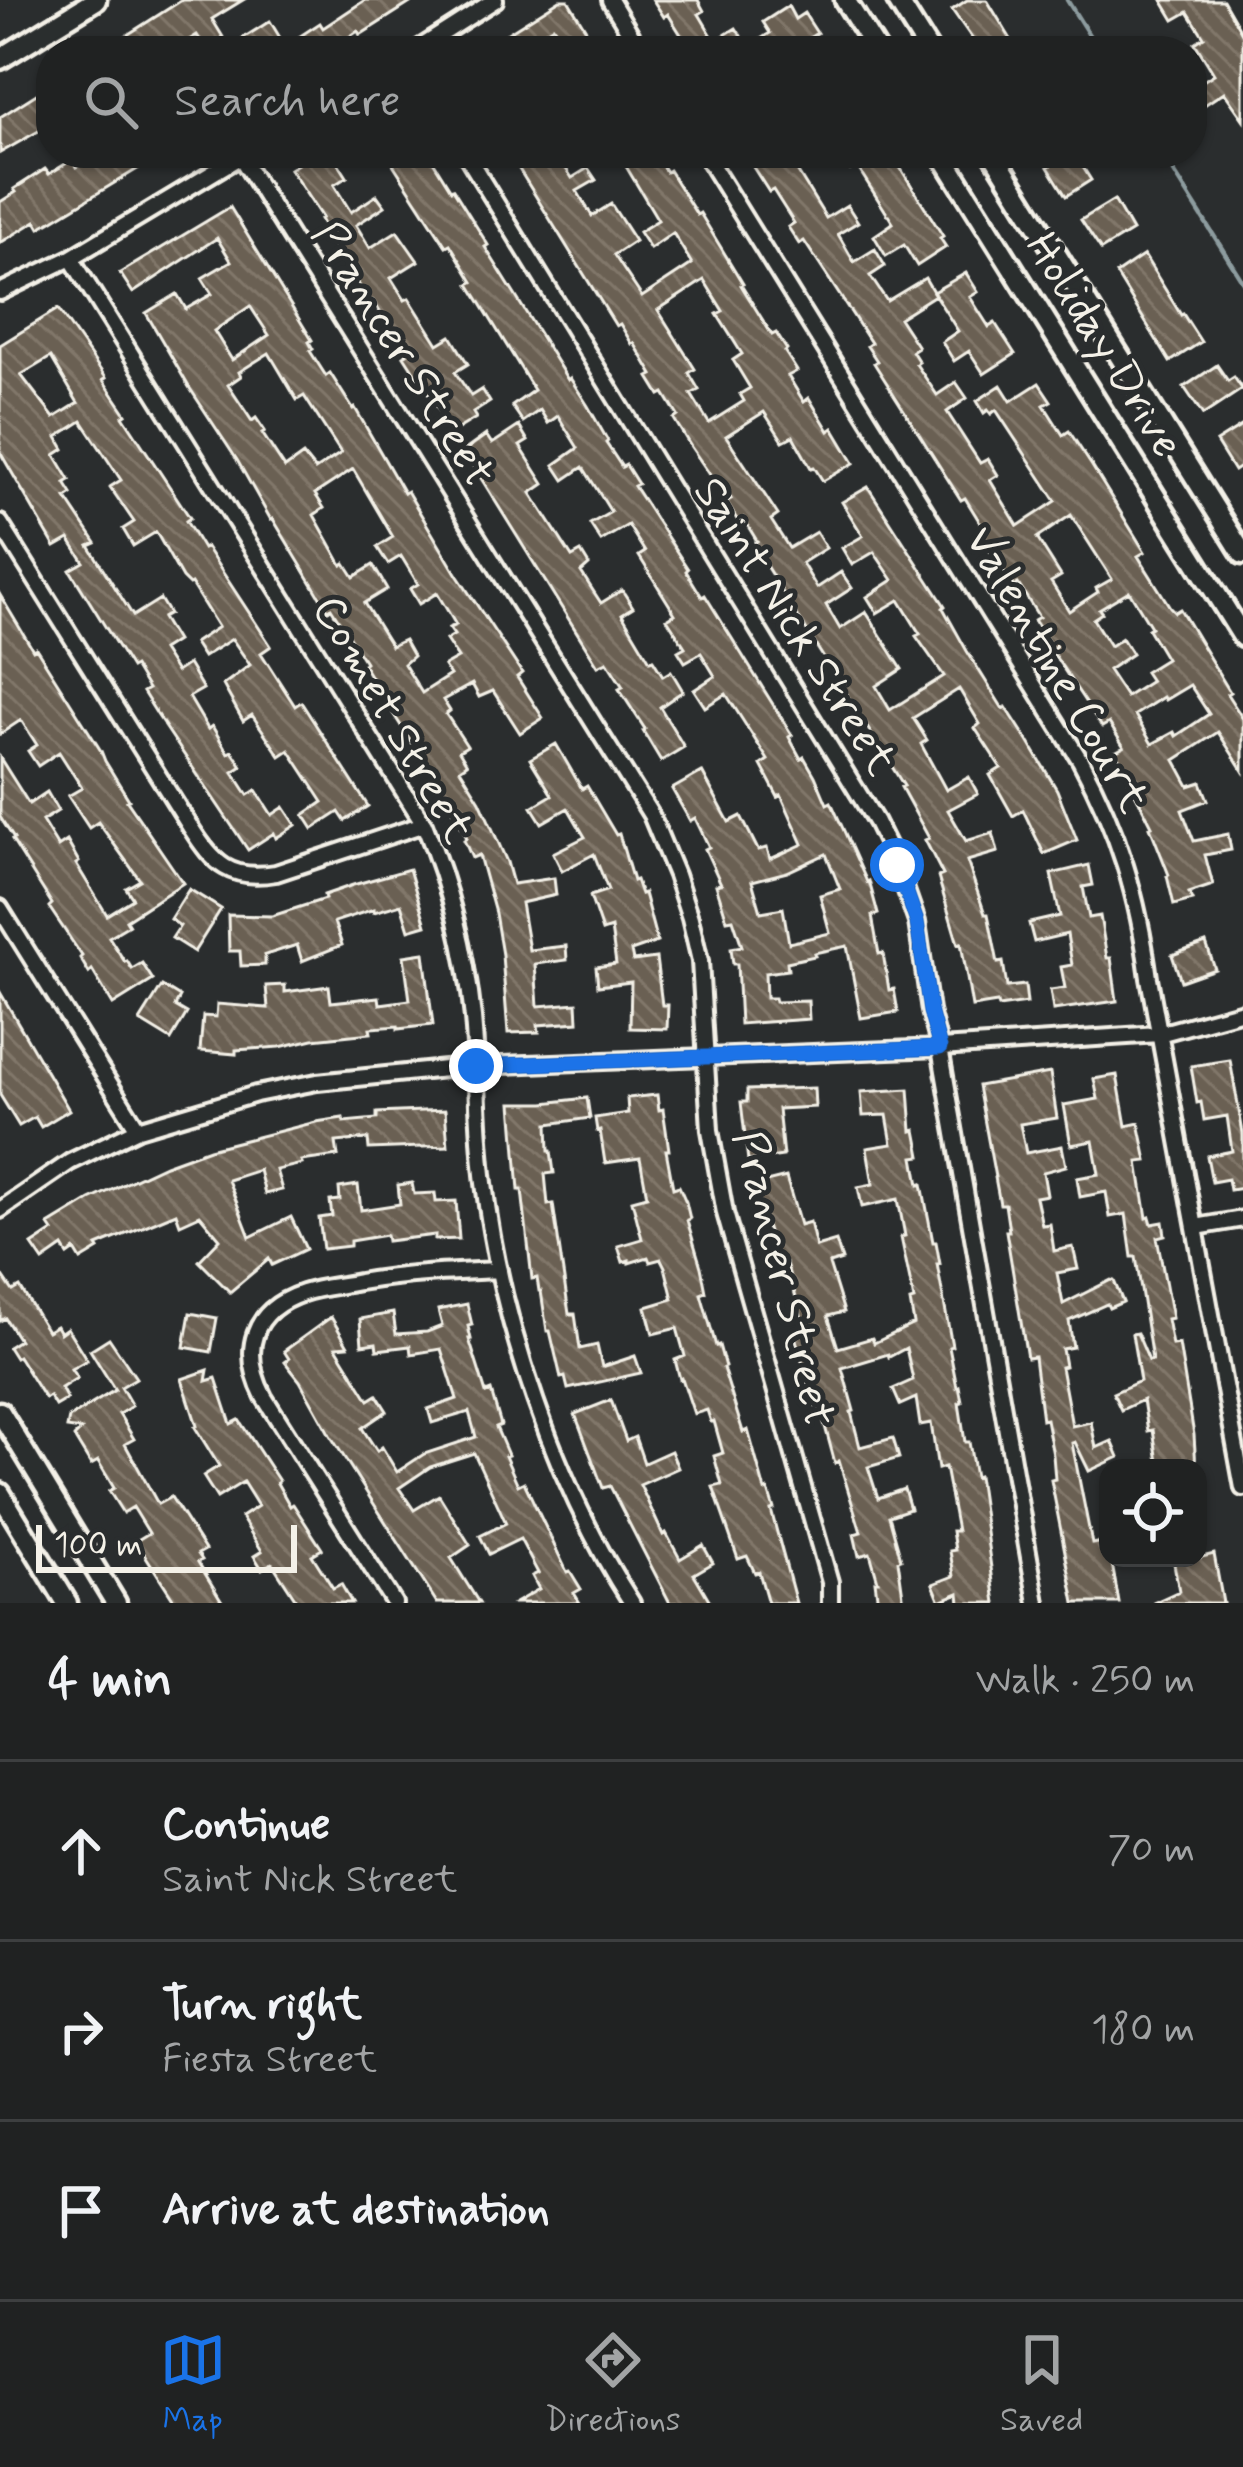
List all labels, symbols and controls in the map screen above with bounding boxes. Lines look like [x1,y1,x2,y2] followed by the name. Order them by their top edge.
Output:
[36,36,1207,168] search box
[78,69,144,135] icon: search
[174,73,401,132] text: Search here
[297,211,507,499] street label: Prancer Street
[1010,222,1196,470] street label: Holiday Drive
[679,467,909,787] street label: Saint Nick Street
[950,516,1162,824] street label: Valentine Court
[297,585,487,854] street label: Comet Street
[870,838,924,892] route start
[449,1039,503,1093] route end
[717,1125,848,1433] street label: Prancer Street
[1099,1459,1207,1567] map controls
[1099,1459,1207,1567] button: locate
[36,1519,297,1572] scale bar
[54,1524,143,1568] text: 100 m
[48,1648,172,1714] text: 4 min
[976,1656,1195,1707] text: Walk · 250 m
[162,1796,330,1855] text: Continue
[48,1818,114,1884] icon: ahead
[1107,1825,1195,1876] text: 70 m
[162,1855,458,1906] text: Saint Nick Street
[162,1976,362,2035] text: Turn right
[48,1998,114,2064] icon: right
[1091,2005,1195,2056] text: 180 m
[162,2035,377,2086] text: Fiesta Street
[48,2178,114,2244] icon: arrive
[162,2181,550,2240] text: Arrive at destination
[160,2327,226,2443] tab: Map
[545,2327,681,2443] tab: Directions
[1000,2327,1083,2443] tab: Saved

